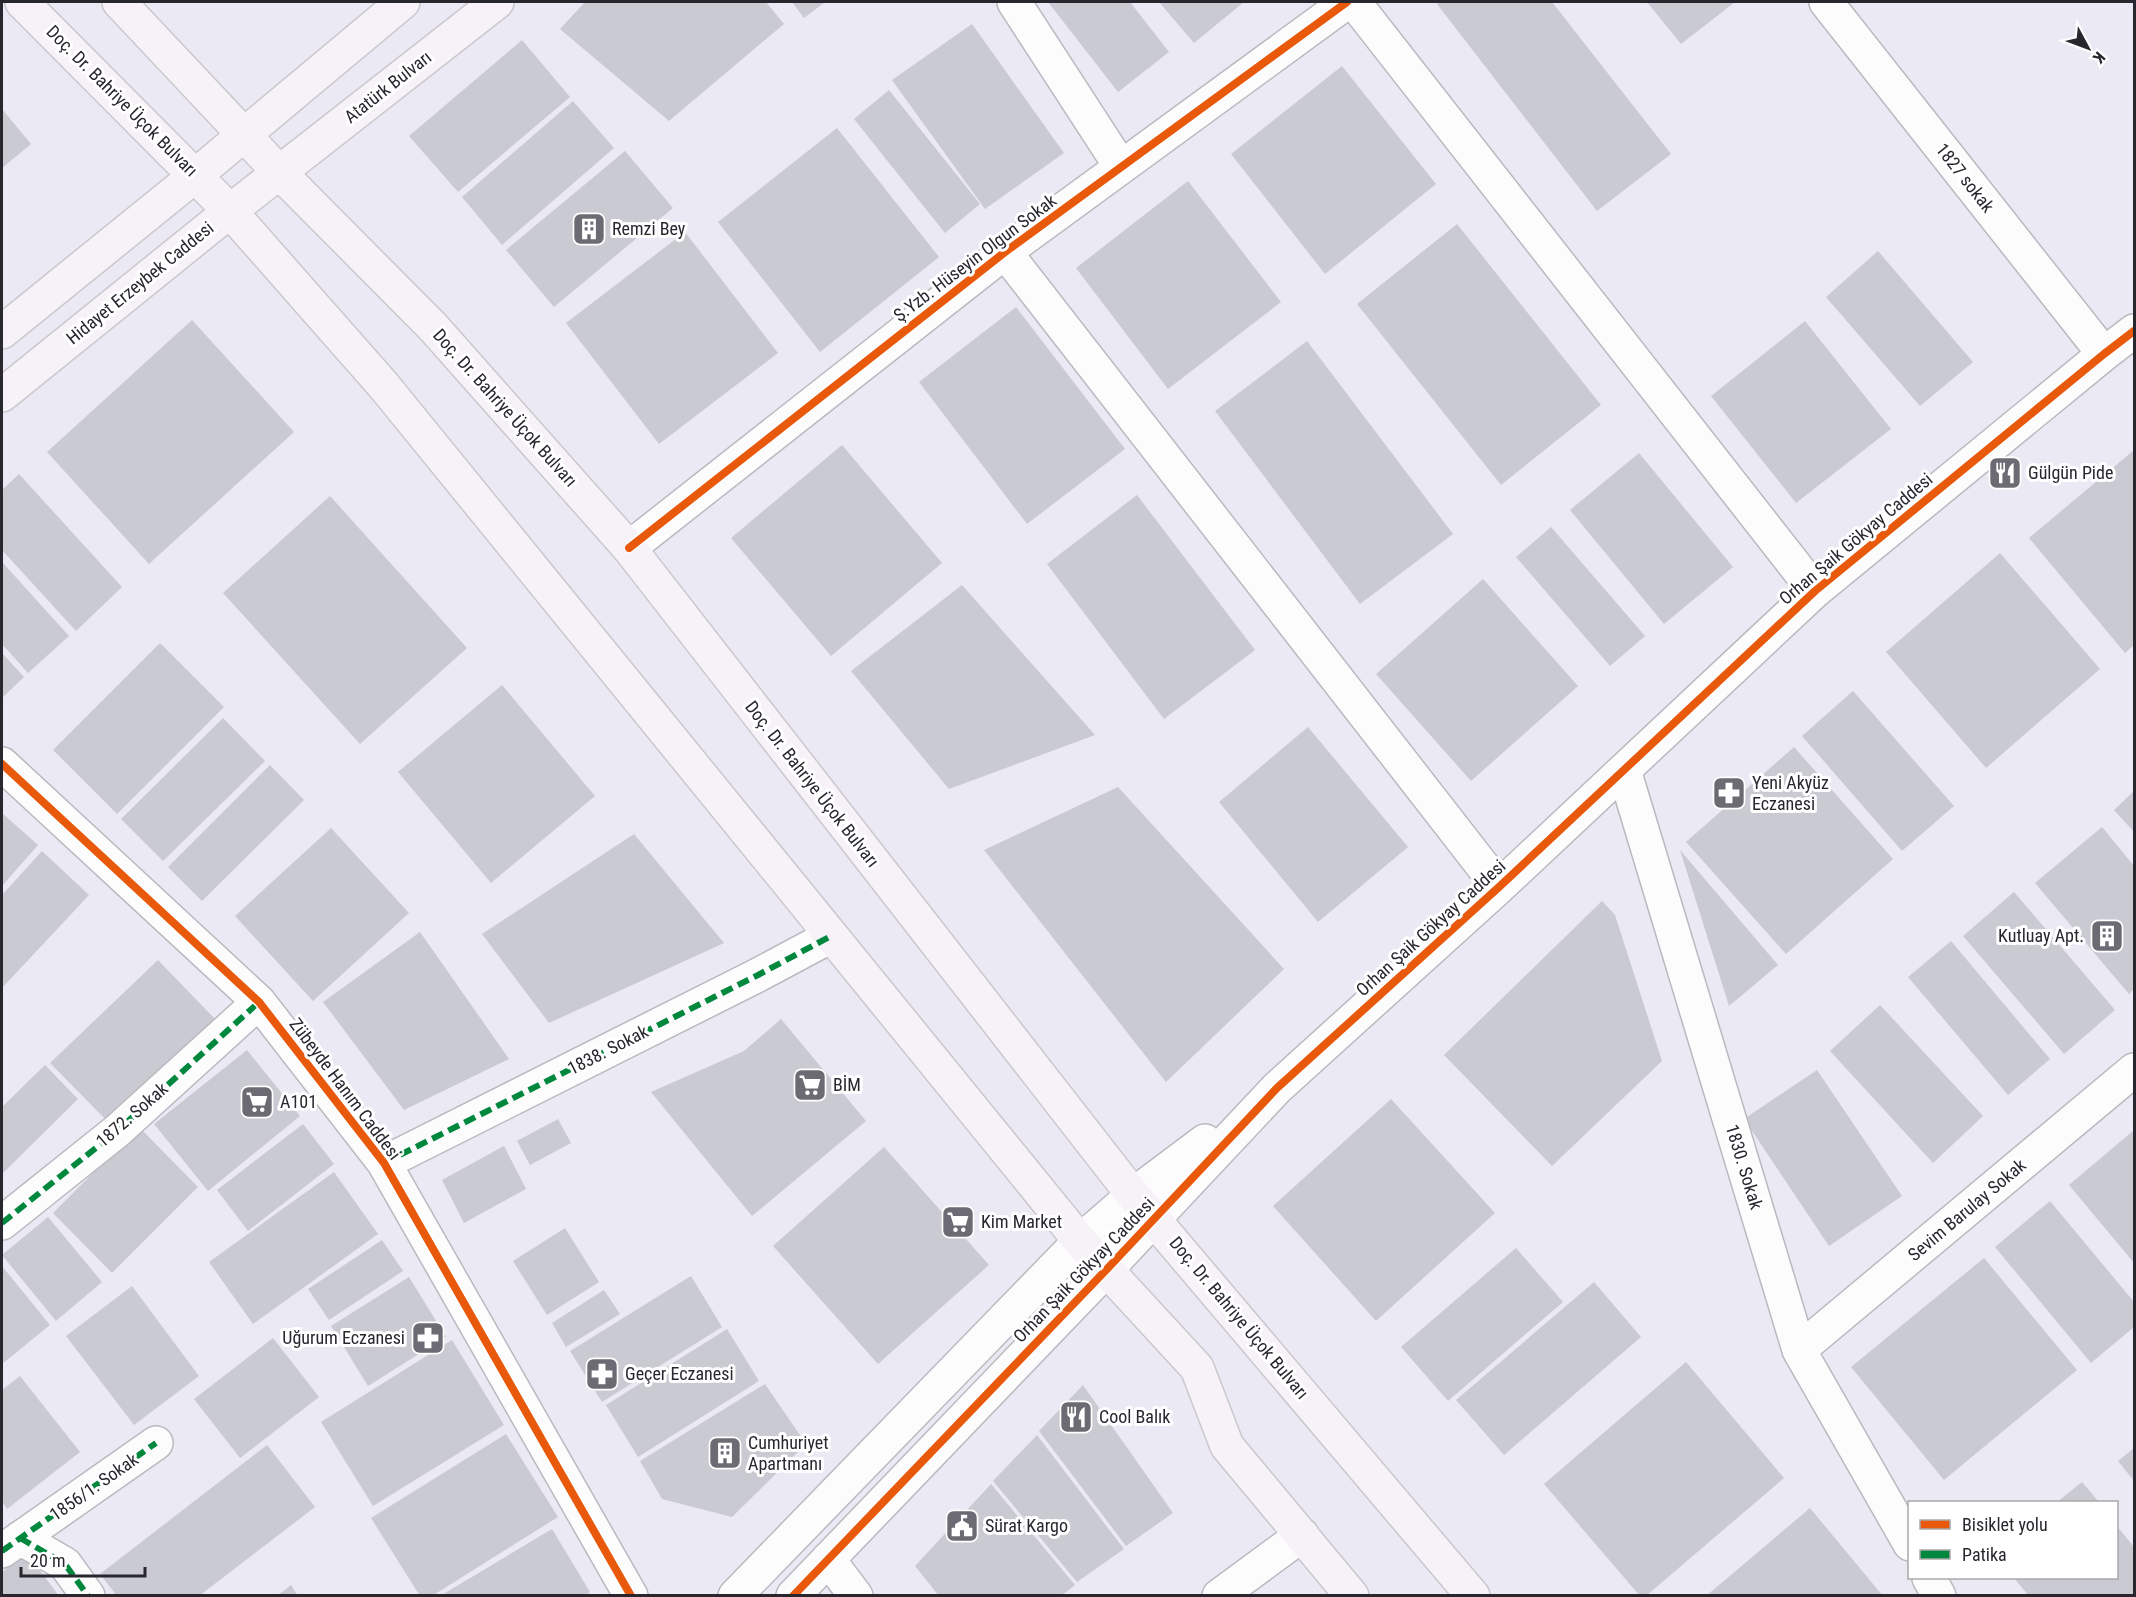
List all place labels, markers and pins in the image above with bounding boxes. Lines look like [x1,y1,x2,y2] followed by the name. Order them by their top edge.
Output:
[571,211,607,247] building icon: Remzi Bey
[612,218,686,239] place label: Remzi Bey
[1987,455,2023,491] restaurant icon: Gülgün Pide
[2028,462,2113,483] place label: Gülgün Pide
[1752,772,1829,814] place label: Yeni Akyüz Eczanesi
[1711,775,1747,811] pharmacy icon: Yeni Akyüz Eczanesi
[2089,918,2125,954] building icon: Kutluay Apt.
[1998,925,2084,946] place label: Kutluay Apt.
[792,1067,828,1103] supermarket icon: BİM
[833,1074,861,1095] place label: BİM
[239,1084,275,1120] supermarket icon: A101
[280,1091,317,1112] place label: A101
[940,1204,976,1240] supermarket icon: Kim Market
[981,1211,1062,1232] place label: Kim Market
[410,1320,446,1356] pharmacy icon: Uğurum Eczanesi
[282,1327,405,1348] place label: Uğurum Eczanesi
[584,1356,620,1392] pharmacy icon: Geçer Eczanesi
[625,1363,734,1384] place label: Geçer Eczanesi
[1058,1399,1094,1435] restaurant icon: Cool Balık
[1099,1406,1170,1427] place label: Cool Balık
[748,1432,829,1474] place label: Cumhuriyet Apartmanı
[707,1435,743,1471] building icon: Cumhuriyet Apartmanı
[944,1508,980,1544] public building icon: Sürat Kargo
[985,1515,1068,1536] place label: Sürat Kargo

